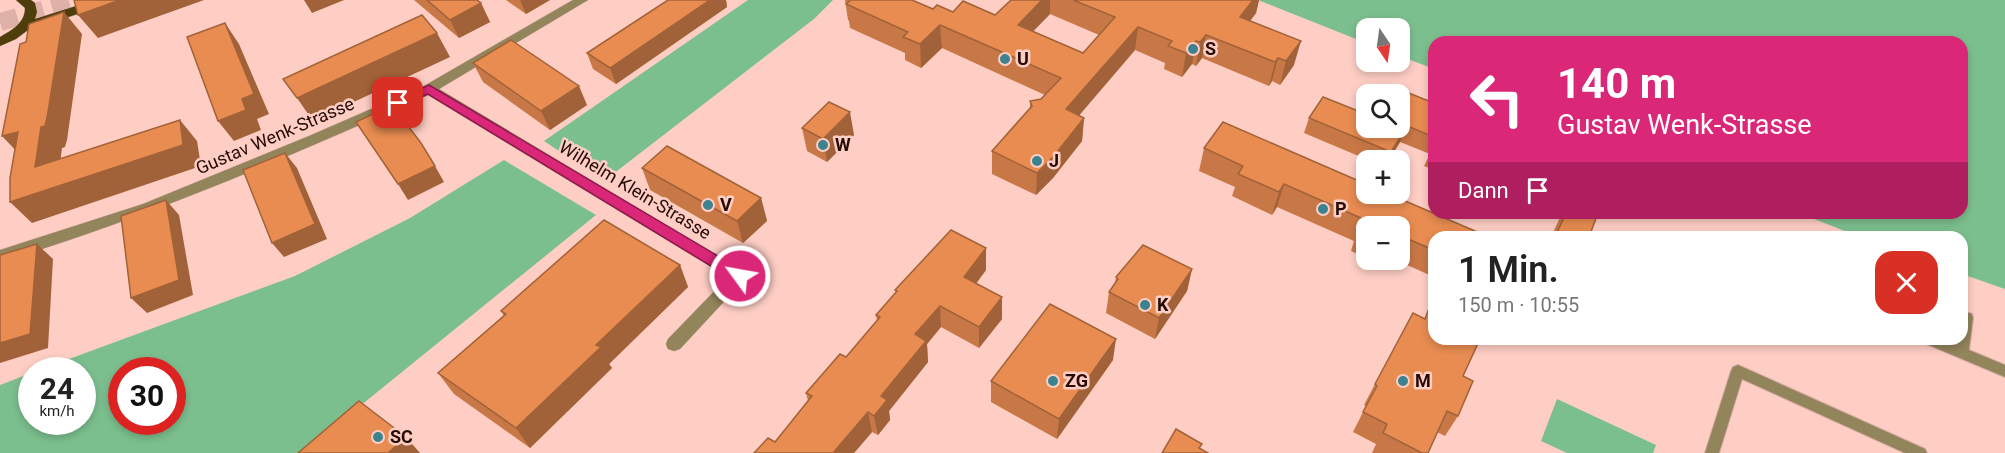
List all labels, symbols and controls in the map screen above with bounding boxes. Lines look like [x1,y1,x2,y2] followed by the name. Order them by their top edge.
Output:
[1356,18,1410,72] north arrow
[1356,18,1410,270] map controls
[1205,38,1216,59] place label: S
[1186,42,1200,56] marker: S
[1017,48,1029,69] place label: U
[998,52,1012,66] marker: U
[1557,59,1676,108] text: 140 m
[1458,60,1536,138] icon: left
[372,77,423,128] pin
[1356,84,1410,138] button: search
[381,86,414,119] icon: arrive
[193,93,357,178] street label: Gustav Wenk-Strasse
[1557,109,1812,141] text: Gustav Wenk-Strasse
[835,134,851,155] place label: W
[555,136,715,243] street label: Wilhelm Klein-Strasse
[816,138,830,152] marker: W
[1049,150,1059,171] place label: J
[1356,150,1410,204] button: +
[1030,154,1044,168] marker: J
[1521,174,1554,207] icon: arrive
[1458,178,1509,203] text: Dann
[720,194,732,215] place label: V
[701,198,715,212] marker: V
[1335,198,1347,219] place label: P
[1316,202,1330,216] marker: P
[1356,216,1410,270] button: −
[708,244,772,308] position arrow
[1458,249,1559,291] text: 1 Min.
[1875,251,1938,314] button: close
[1458,293,1579,317] text: 150 m · 10:55
[1157,294,1169,315] place label: K
[1138,298,1152,312] marker: K
[108,357,186,435] speed limit sign: 30
[1065,370,1088,391] place label: ZG
[1415,370,1431,391] place label: M
[40,371,74,406] text: 24
[1046,374,1060,388] marker: ZG
[1396,374,1410,388] marker: M
[39,402,75,420] text: km/h
[390,426,413,447] place label: SC
[371,430,385,444] marker: SC

